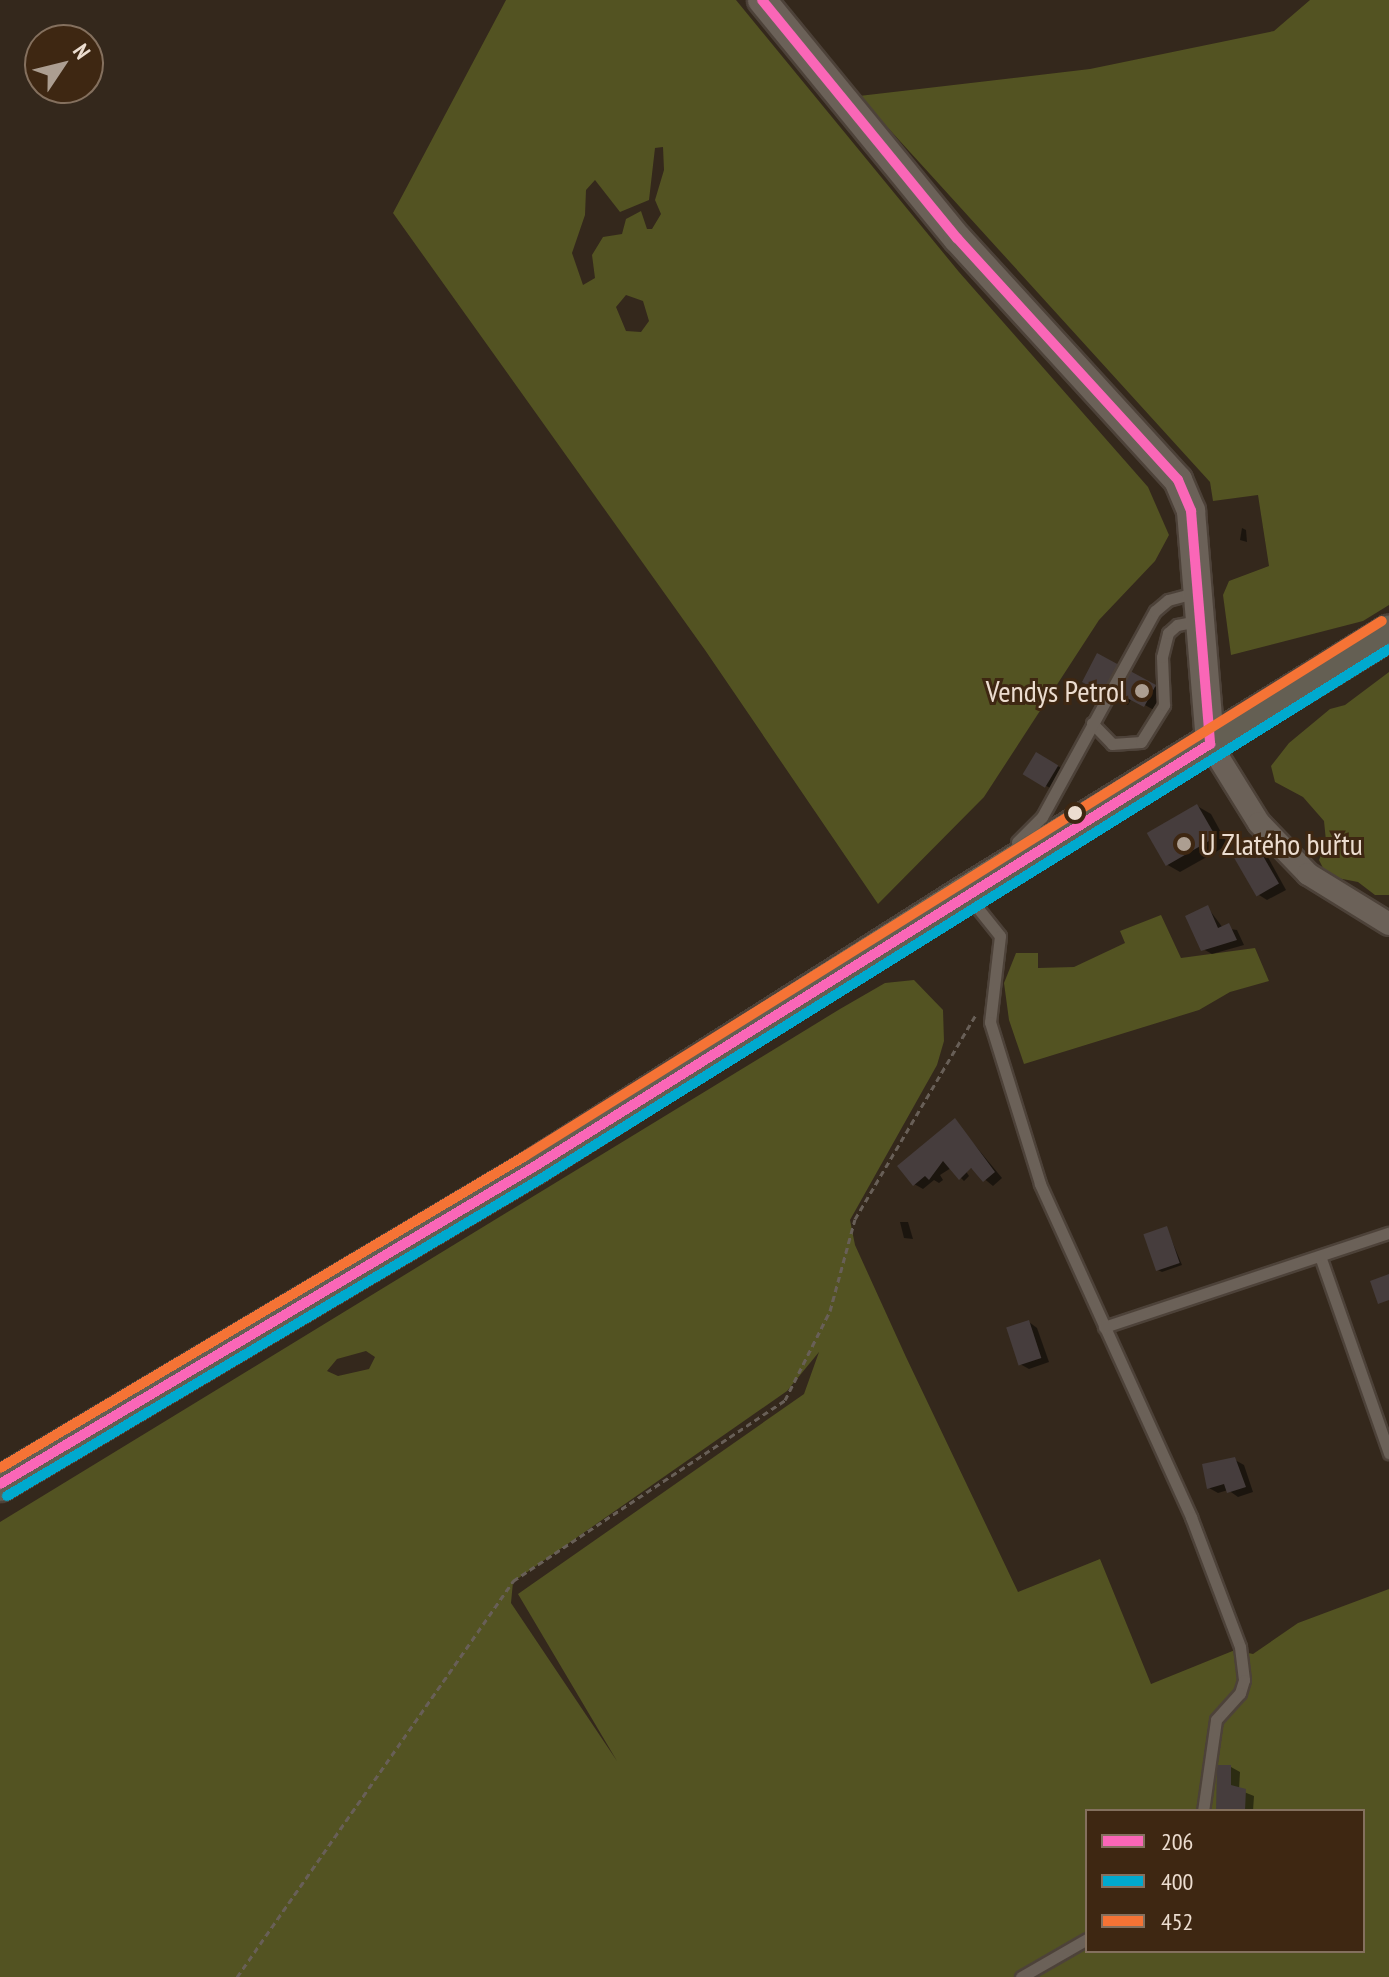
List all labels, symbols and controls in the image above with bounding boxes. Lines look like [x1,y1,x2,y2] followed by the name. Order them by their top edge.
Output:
[24,24,104,104] north arrow
[67,38,97,64] text: N
[986,673,1126,709] place label: Vendys Petrol
[1133,682,1151,700] marker: Vendys Petrol
[1067,805,1083,821] unlabelled marker
[1200,826,1363,862] place label: U Zlatého buřtu
[1175,835,1193,853] marker: U Zlatého buřtu
[1085,1809,1365,1953] legend
[1161,1826,1193,1857] text: 206
[1161,1866,1193,1897] text: 400
[1161,1906,1193,1937] text: 452

